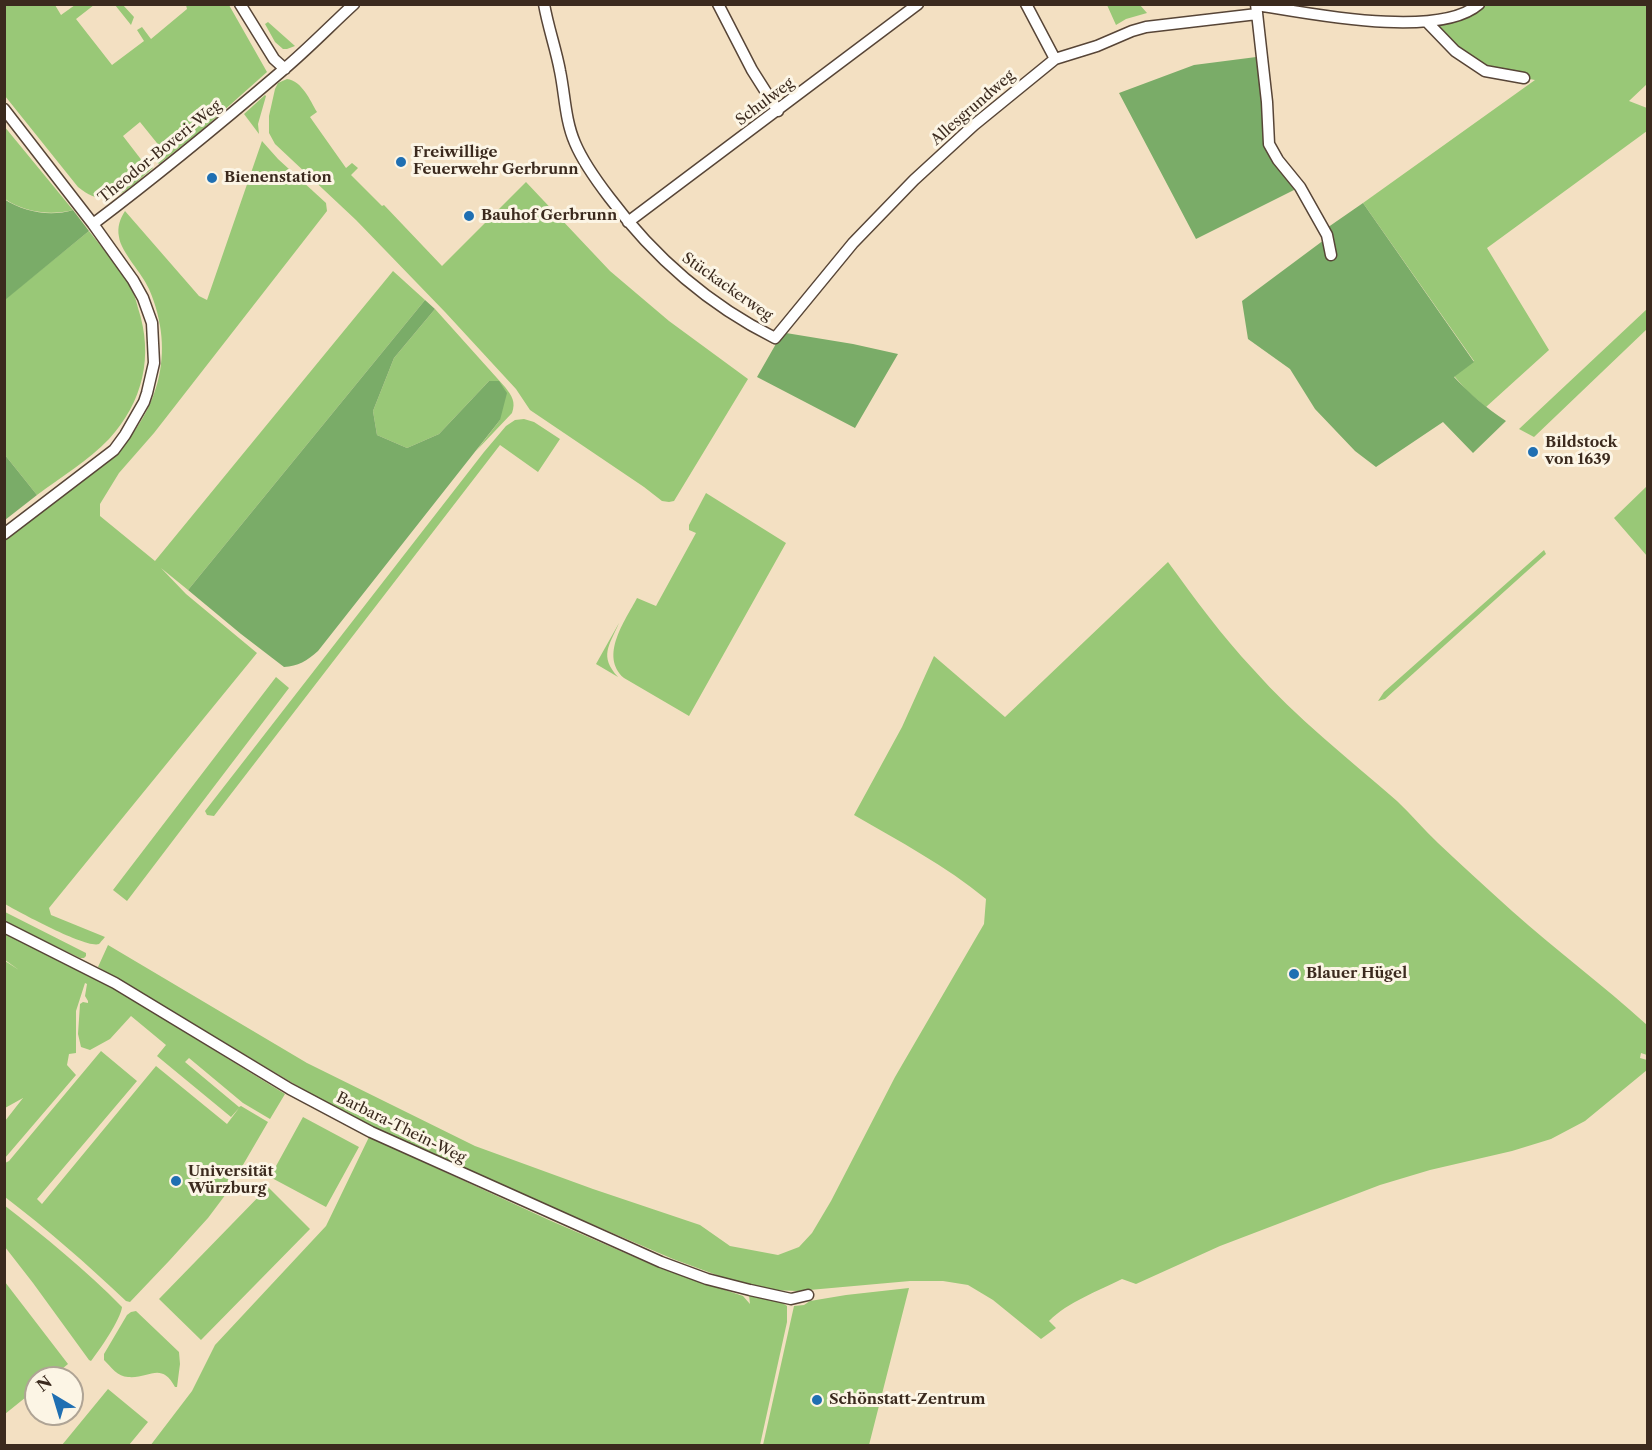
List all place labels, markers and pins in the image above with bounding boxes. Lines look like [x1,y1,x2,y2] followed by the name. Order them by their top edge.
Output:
[413,144,579,179] place label: Freiwillige Feuerwehr Gerbrunn
[394,155,408,169] marker: Freiwillige Feuerwehr Gerbrunn
[224,169,332,187] place label: Bienenstation
[205,171,219,185] marker: Bienenstation
[481,207,617,225] place label: Bauhof Gerbrunn
[462,209,476,223] marker: Bauhof Gerbrunn
[1545,434,1617,469] place label: Bildstock von 1639
[1526,445,1540,459] marker: Bildstock von 1639
[1306,965,1407,983] place label: Blauer Hügel
[1287,967,1301,981] marker: Blauer Hügel
[188,1163,274,1198] place label: Universität Würzburg
[169,1174,183,1188] marker: Universität Würzburg
[829,1391,985,1409] place label: Schönstatt-Zentrum
[810,1393,824,1407] marker: Schönstatt-Zentrum

